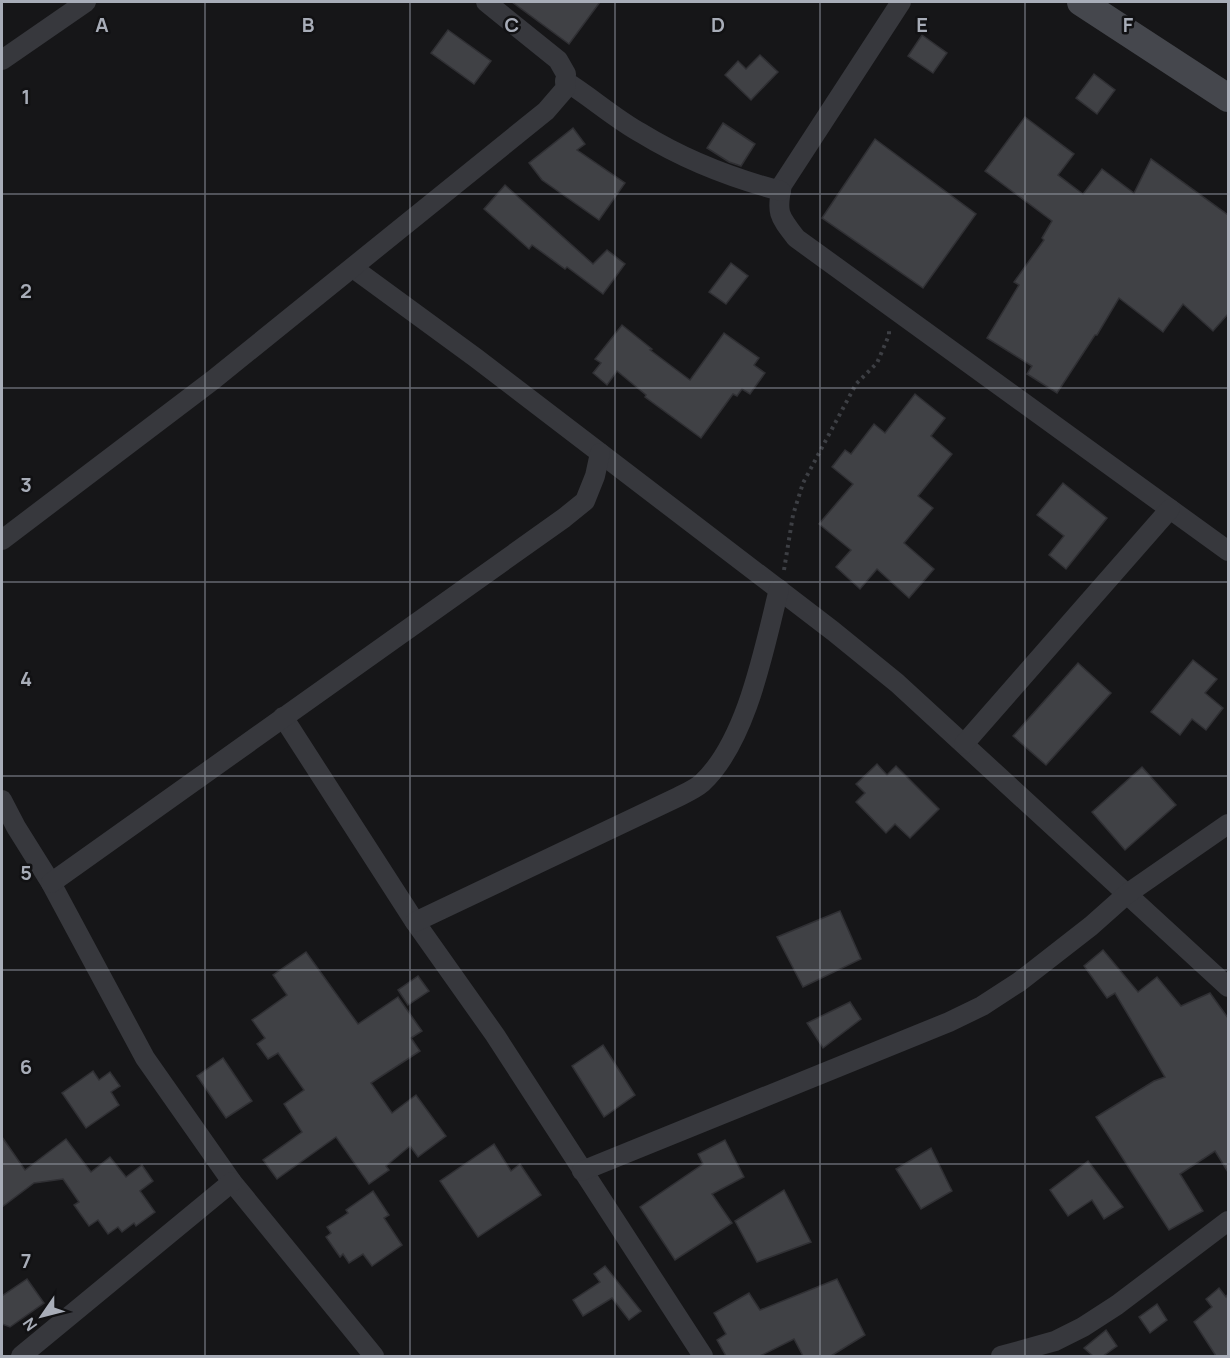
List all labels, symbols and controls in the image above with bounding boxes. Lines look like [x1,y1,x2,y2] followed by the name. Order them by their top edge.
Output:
[95,11,109,38] text: A
[302,11,315,38] text: B
[505,11,519,38] text: C
[711,11,725,38] text: D
[916,11,928,38] text: E
[1123,11,1134,38] text: F
[22,83,30,110] text: 1
[20,277,32,304] text: 2
[20,471,32,498] text: 3
[20,665,32,692] text: 4
[20,859,32,886] text: 5
[20,1053,32,1080] text: 6
[21,1247,31,1274] text: 7
[12,1286,72,1346] north arrow
[17,1314,42,1336] text: N

